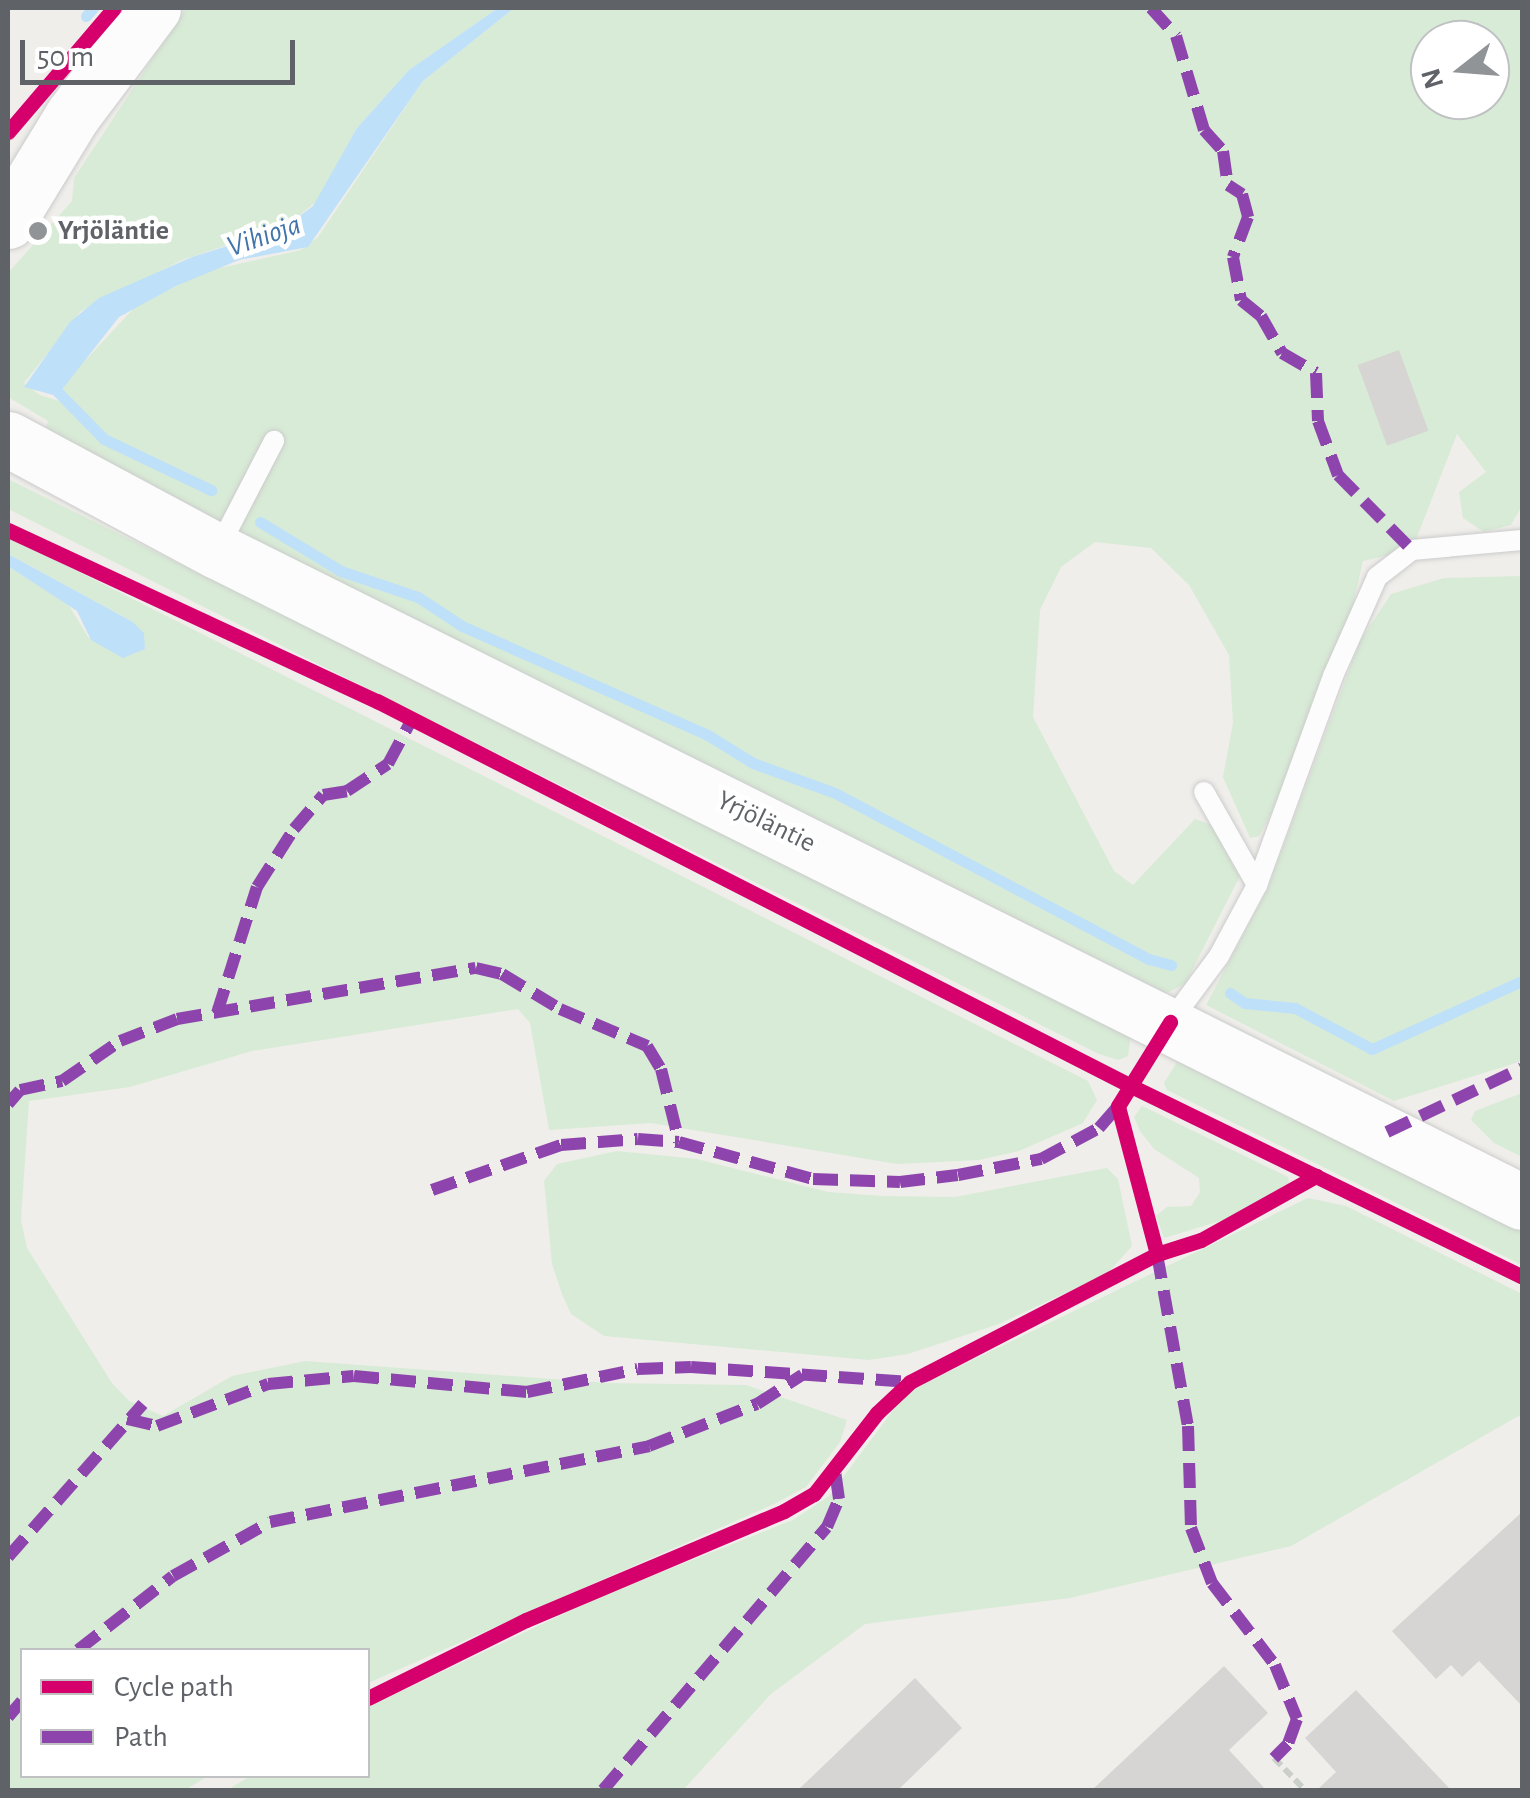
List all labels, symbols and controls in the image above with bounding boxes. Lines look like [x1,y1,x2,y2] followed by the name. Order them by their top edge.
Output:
[25,20,300,82] scale bar
[1410,20,1510,120] north arrow
[37,42,94,72] text: 50 m
[1417,65,1449,92] text: N
[222,207,306,265] water label: Vihioja
[58,214,169,248] place label: Yrjöläntie
[27,220,49,242] marker: Yrjöläntie
[711,784,821,860] street label: Yrjöläntie
[20,1648,370,1778] legend
[114,1672,234,1702] text: Cycle path
[114,1722,168,1752] text: Path

